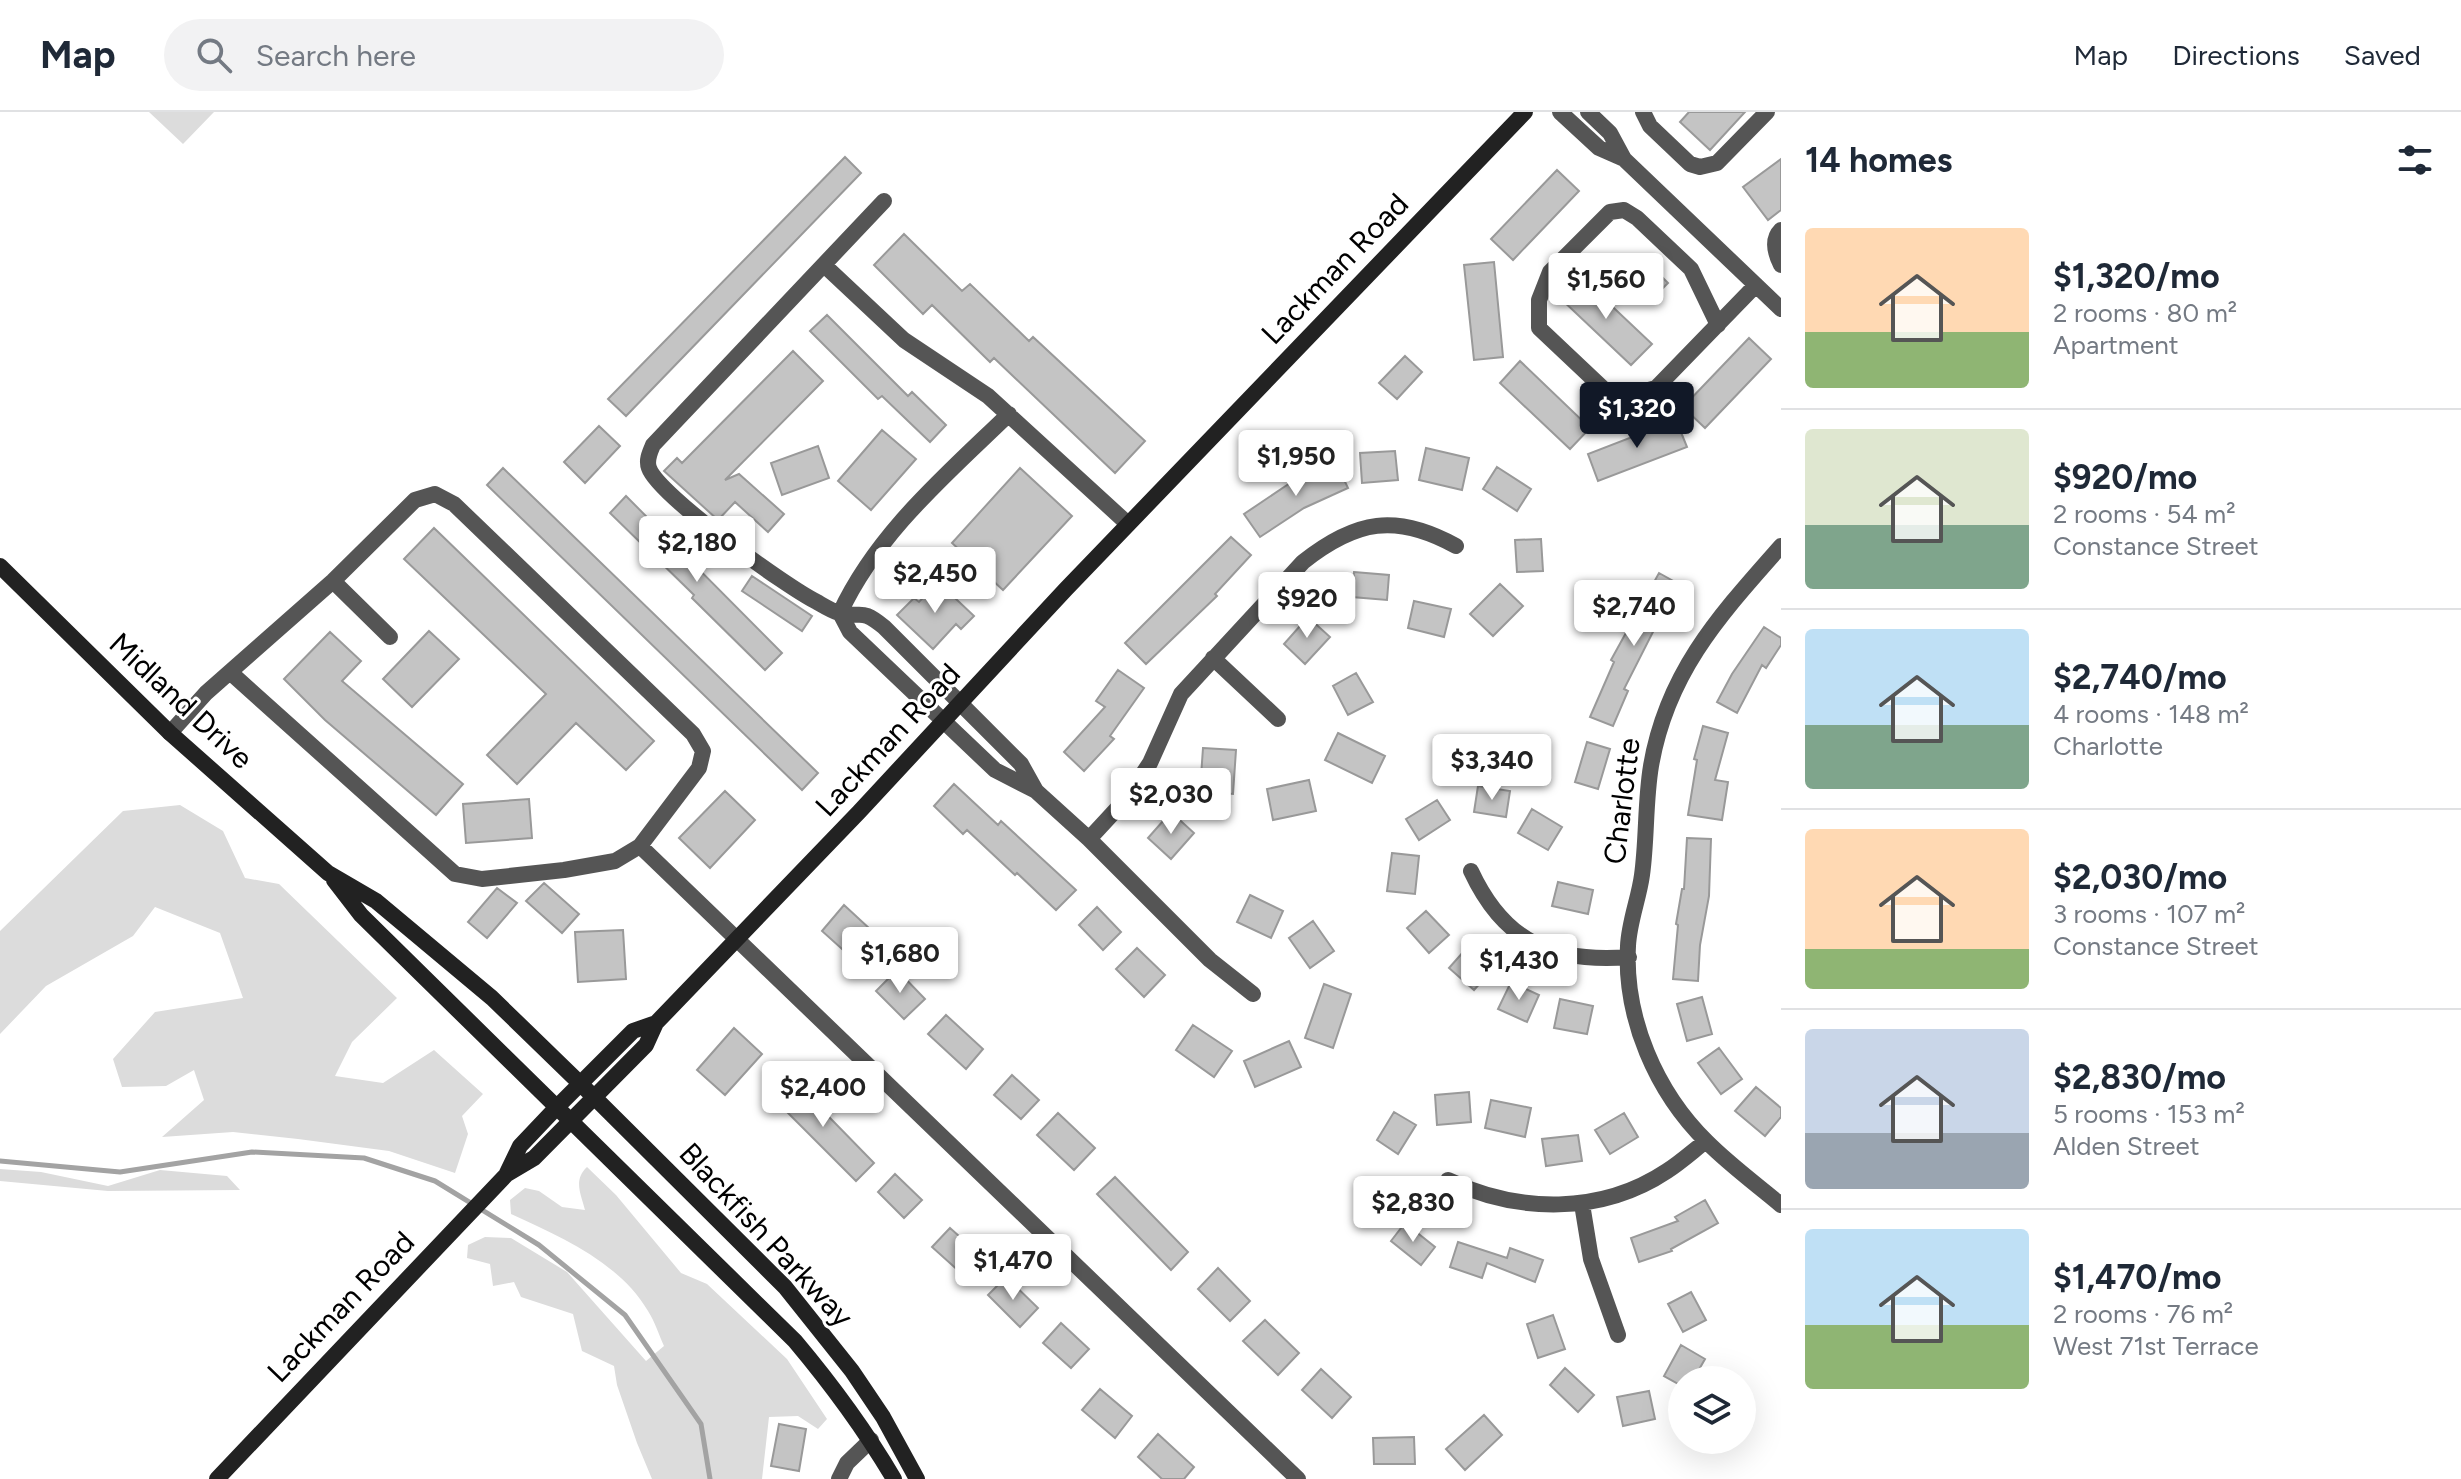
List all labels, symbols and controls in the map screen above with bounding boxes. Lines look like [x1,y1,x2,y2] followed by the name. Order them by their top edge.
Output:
[164,19,724,91] search box
[40,32,116,78] text: Map
[192,33,236,77] icon: search
[256,37,416,74] text: Search here
[2074,38,2128,72] text: Map
[2172,38,2300,72] text: Directions
[2344,38,2421,72] text: Saved
[2393,138,2437,182] icon: filters
[1805,140,1952,181] text: 14 homes
[1253,185,1416,352] street label: Lackman Road
[1541,253,1671,321] pin: $1,560
[2053,256,2220,297] text: $1,320/mo
[1869,260,1965,356] icon: home
[1566,263,1646,295] text: $1,560
[2053,297,2237,329] text: 2 rooms · 80 m²
[2053,329,2179,361] text: Apartment
[1572,382,1702,450] pin: $1,320
[1598,392,1676,424] text: $1,320
[1231,430,1361,498] pin: $1,950
[1256,440,1336,472] text: $1,950
[2053,457,2197,498] text: $920/mo
[1869,461,1965,557] icon: home
[2053,498,2236,530] text: 2 rooms · 54 m²
[632,516,762,584] pin: $2,180
[657,526,737,558] text: $2,180
[2053,530,2258,562] text: Constance Street
[870,547,1000,615] pin: $2,450
[893,557,977,589] text: $2,450
[1260,572,1354,640] pin: $920
[1569,580,1699,648] pin: $2,740
[1276,582,1338,614] text: $920
[1592,590,1676,622] text: $2,740
[102,625,261,777] street label: Midland Drive
[807,655,968,824] street label: Lackman Road
[2053,657,2227,698] text: $2,740/mo
[1869,661,1965,757] icon: home
[2053,698,2249,730] text: 4 rooms · 148 m²
[2053,730,2163,762] text: Charlotte
[1427,734,1557,802] pin: $3,340
[1595,736,1648,866] street label: Charlotte
[1450,744,1534,776] text: $3,340
[1106,768,1236,836] pin: $2,030
[1129,778,1213,810] text: $2,030
[2053,857,2227,898] text: $2,030/mo
[1869,861,1965,957] icon: home
[2053,898,2246,930] text: 3 rooms · 107 m²
[835,927,965,995] pin: $1,680
[2053,930,2258,962] text: Constance Street
[1454,934,1584,1002] pin: $1,430
[860,937,940,969] text: $1,680
[1479,944,1559,976] text: $1,430
[2053,1057,2226,1098] text: $2,830/mo
[758,1061,888,1129] pin: $2,400
[1869,1061,1965,1157] icon: home
[780,1071,866,1103] text: $2,400
[2053,1098,2245,1130] text: 5 rooms · 153 m²
[2053,1130,2199,1162] text: Alden Street
[672,1135,861,1335] street label: Blackfish Parkway
[1348,1176,1478,1244] pin: $2,830
[1371,1186,1455,1218] text: $2,830
[259,1223,422,1390] street label: Lackman Road
[948,1234,1078,1302] pin: $1,470
[973,1244,1053,1276] text: $1,470
[2053,1257,2221,1298] text: $1,470/mo
[1869,1261,1965,1357] icon: home
[2053,1298,2233,1330] text: 2 rooms · 76 m²
[2053,1330,2259,1362] text: West 71st Terrace
[1668,1366,1756,1454] map controls
[1668,1366,1756,1454] button: layers

